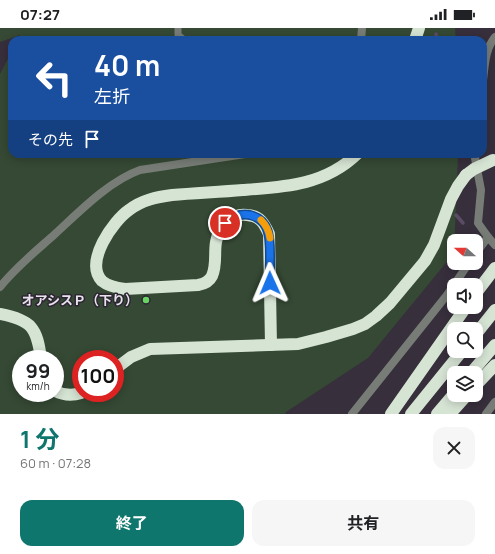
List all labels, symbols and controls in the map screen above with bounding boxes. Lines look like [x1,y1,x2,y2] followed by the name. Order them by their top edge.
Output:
[20,4,60,25] text: 07:27
[94,46,160,84] text: 40 m
[28,52,80,104] icon: left
[94,84,130,108] text: 左折
[81,128,103,150] icon: arrive
[28,129,73,150] text: その先
[208,206,242,240] pin
[214,212,236,234] icon: arrive
[447,234,483,270] north arrow
[447,234,483,402] map controls
[249,262,291,304] position arrow
[447,278,483,314] button: sound
[22,291,138,309] place label: オアシスＰ（下り）
[141,295,151,305] marker: オアシスＰ（下り）
[447,322,483,358] button: search
[72,350,124,402] speed limit sign: 100
[26,357,50,384] text: 99
[447,366,483,402] button: layers
[26,379,50,393] text: km/h
[20,422,59,455] text: 1 分
[433,427,475,469] button: close
[20,454,91,472] text: 60 m · 07:28
[20,500,244,546] button: 終了
[252,500,475,546] button: 共有

